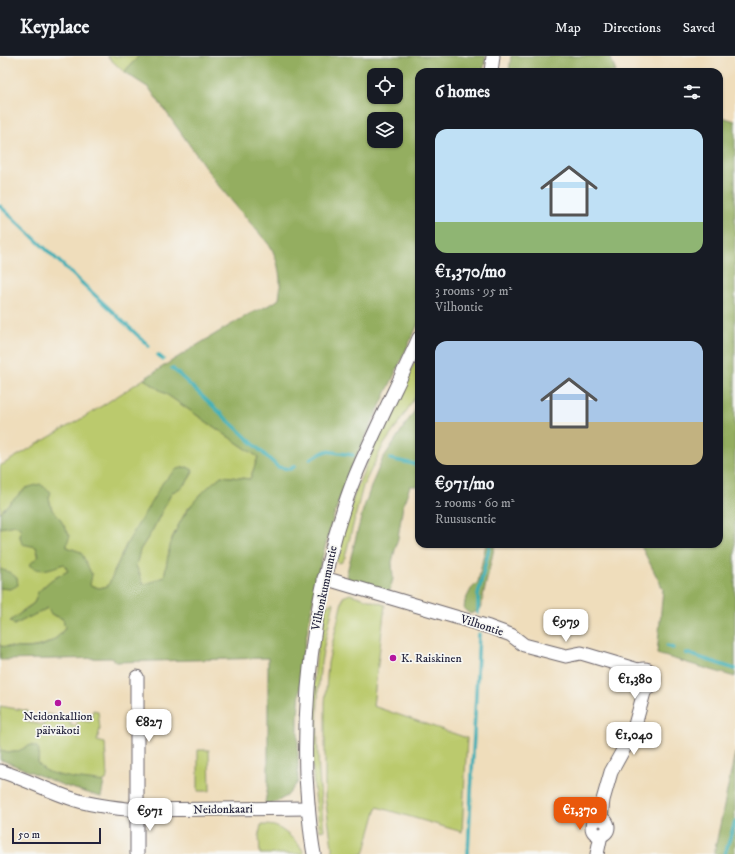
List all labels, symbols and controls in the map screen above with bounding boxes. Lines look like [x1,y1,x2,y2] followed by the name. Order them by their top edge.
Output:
[20,16,89,39] text: Keyplace
[555,19,581,37] text: Map
[603,19,661,37] text: Directions
[683,19,715,37] text: Saved
[367,68,403,148] map controls
[367,68,403,104] button: locate
[435,81,490,103] text: 6 homes
[681,81,703,103] icon: filters
[367,112,403,148] button: layers
[533,155,605,227] icon: home
[435,261,506,283] text: €1,370/mo
[435,283,512,299] text: 3 rooms · 95 m²
[435,299,483,315] text: Vilhontie
[533,367,605,439] icon: home
[435,473,494,495] text: €971/mo
[435,495,515,511] text: 2 rooms · 60 m²
[435,511,496,527] text: Ruususentie
[308,544,341,633] street label: Vilhonkummuntie
[542,609,590,643] pin: €979
[457,611,505,639] street label: Vilhontie
[552,614,580,630] text: €979
[401,651,462,666] place label: K. Raiskinen
[388,653,398,663] marker: K. Raiskinen
[602,666,668,700] pin: €1,380
[618,671,652,687] text: €1,380
[53,698,63,708] marker: Neidonkallion päiväkoti
[23,709,93,738] place label: Neidonkallion päiväkoti
[125,709,173,743] pin: €827
[135,714,163,730] text: €827
[601,722,667,756] pin: €1,040
[615,727,653,743] text: €1,040
[547,797,613,831] pin: €1,370
[126,798,174,832] pin: €971
[193,801,253,818] street label: Neidonkaari
[563,802,597,818] text: €1,370
[137,803,163,819] text: €971
[12,826,101,845] scale bar
[18,828,40,842] text: 50 m

